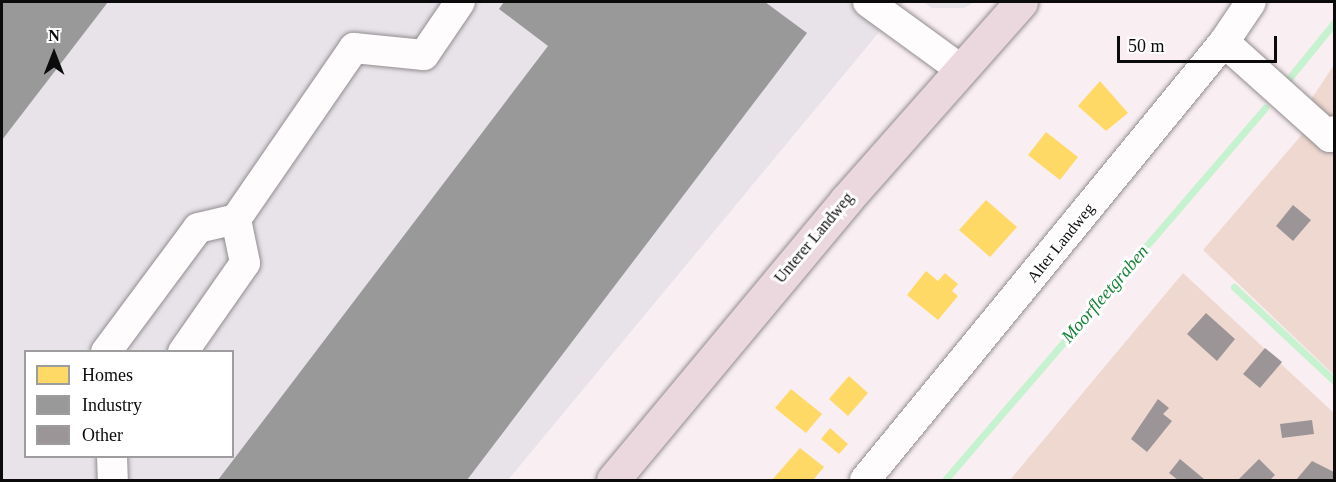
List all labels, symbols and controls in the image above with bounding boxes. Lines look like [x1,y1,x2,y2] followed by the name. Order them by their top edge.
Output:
[24,24,84,84] north arrow
[1120,24,1280,62] scale bar
[48,27,60,44] text: N
[1128,36,1165,56] text: 50 m
[771,189,857,287] street label: Unterer Landweg
[1023,199,1099,287] street label: Alter Landweg
[1057,241,1153,347] water label: Moorfleetgraben
[24,350,234,458] legend
[82,365,133,385] text: Homes
[82,395,142,415] text: Industry
[82,425,123,445] text: Other

